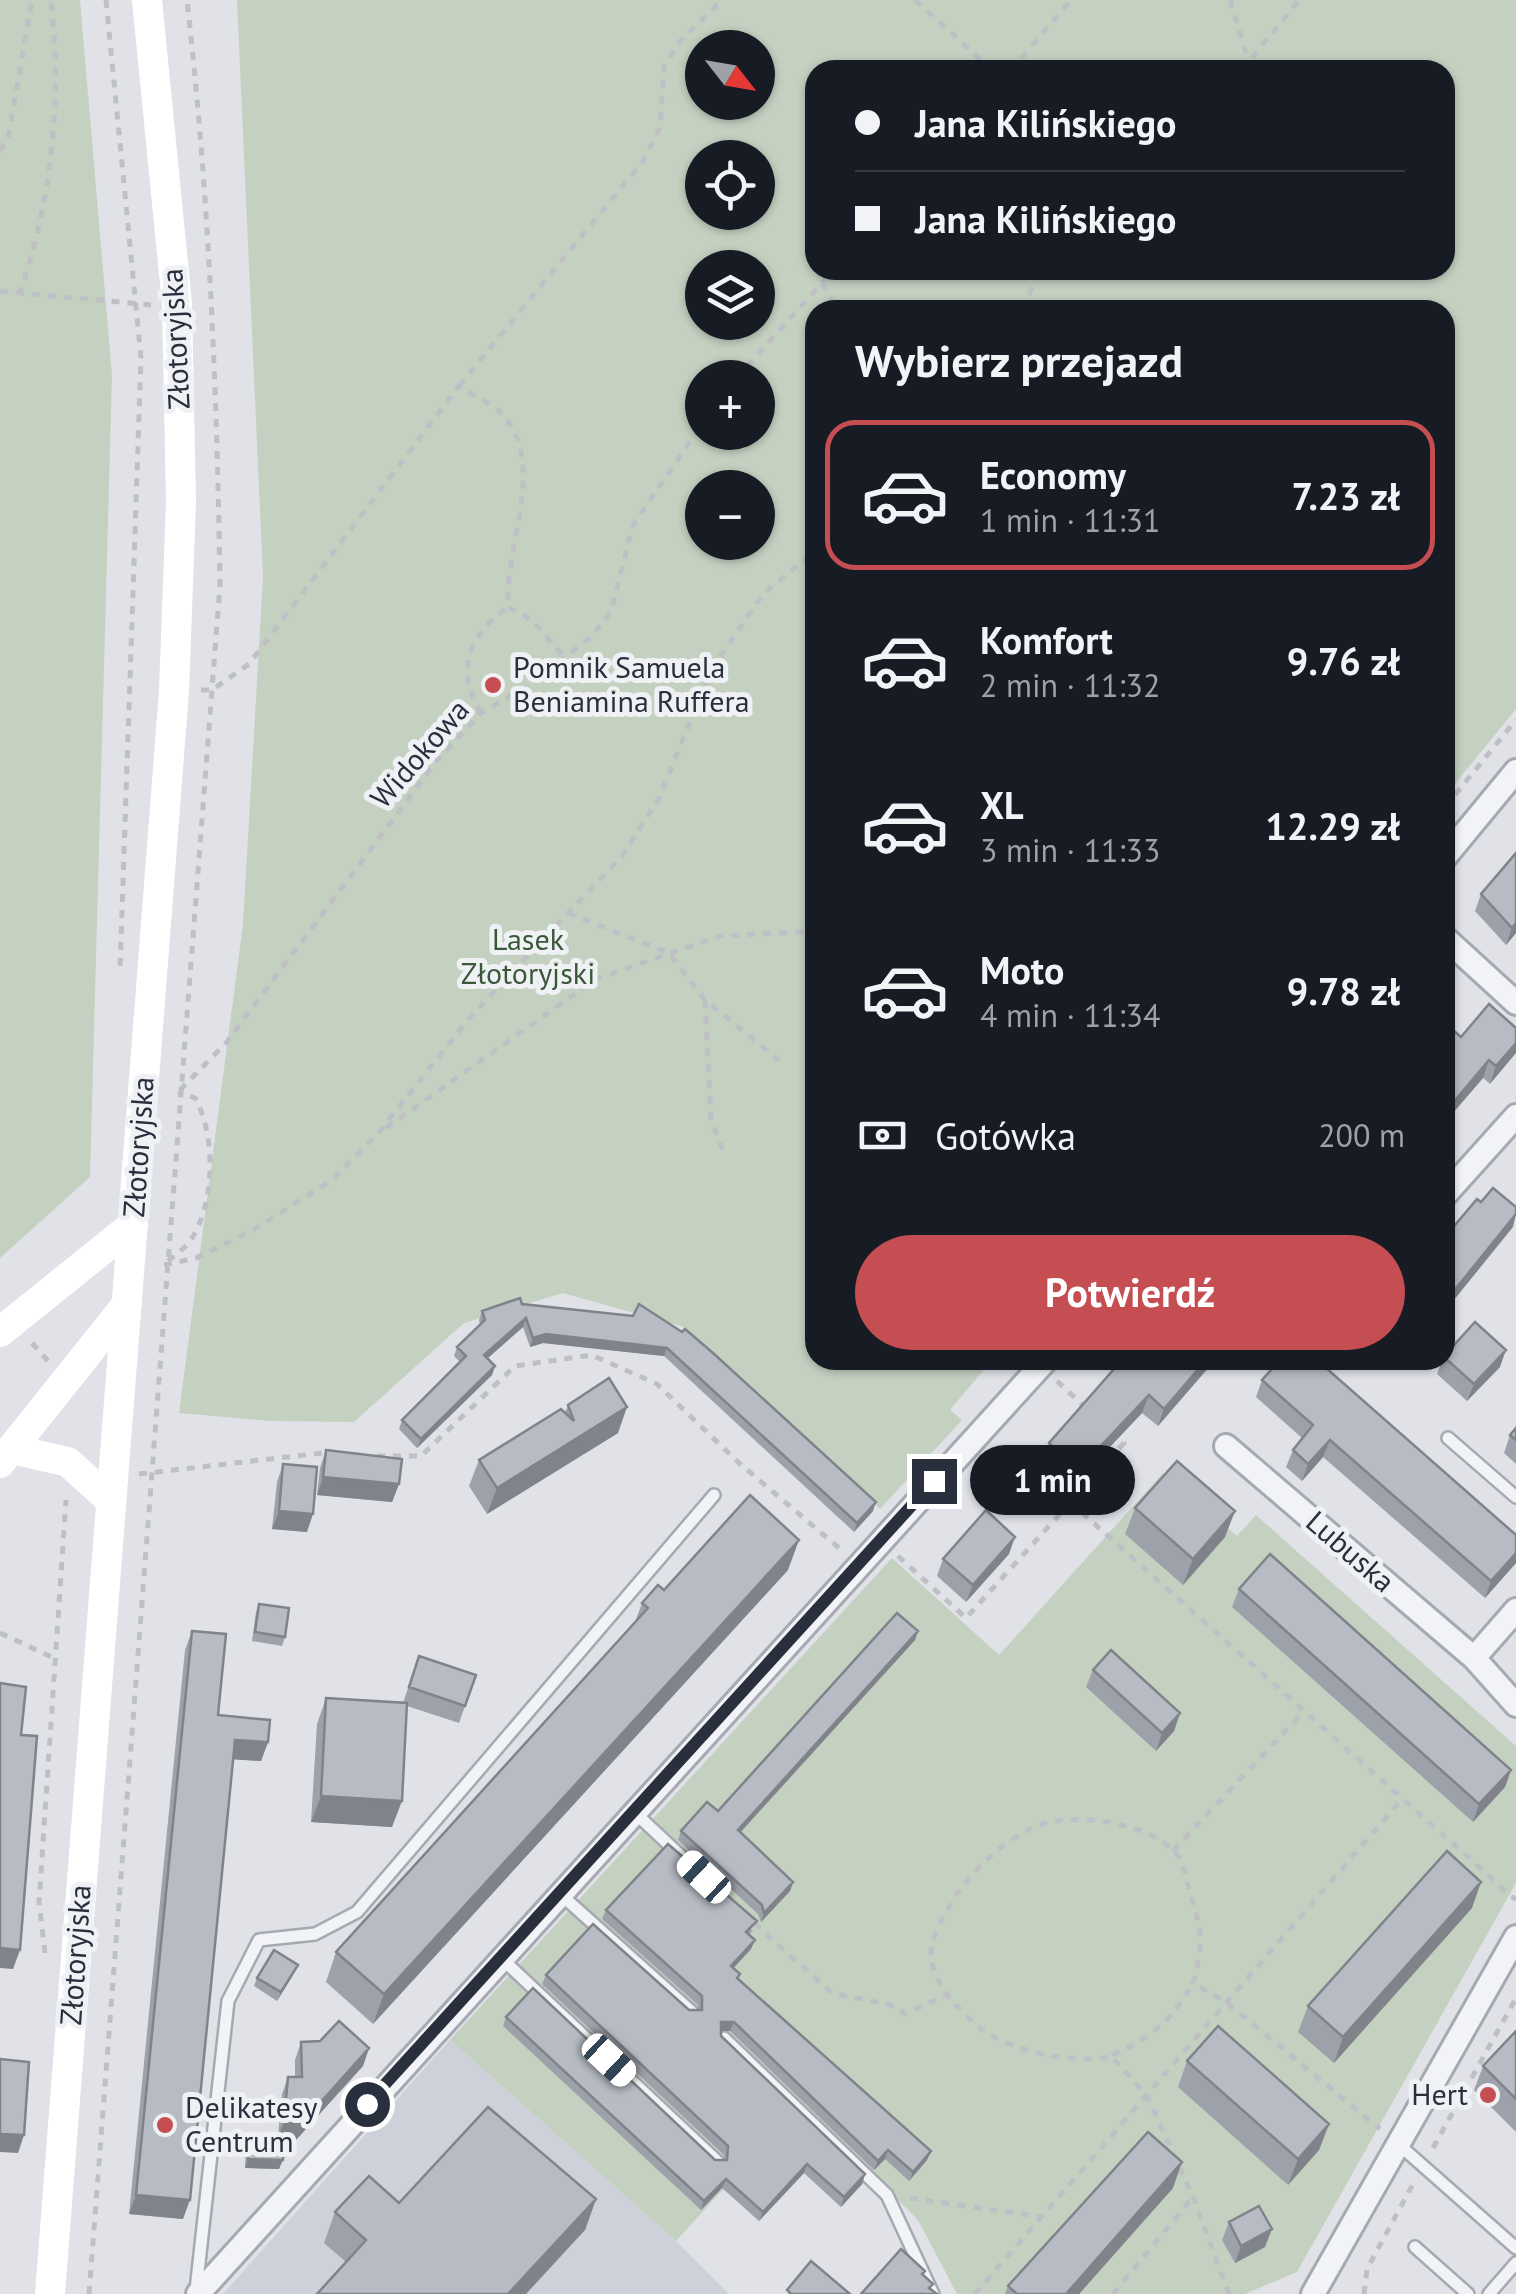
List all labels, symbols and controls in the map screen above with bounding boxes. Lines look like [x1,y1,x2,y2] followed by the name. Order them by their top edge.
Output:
[685,30,775,120] north arrow
[685,30,775,560] map controls
[915,98,1176,147] text: Jana Kilińskiego
[685,140,775,230] button: locate
[915,194,1176,243] text: Jana Kilińskiego
[685,250,775,340] button: layers
[151,268,198,411] street label: Złotoryjska
[855,331,1183,389] text: Wybierz przejazd
[685,360,775,450] button: +
[860,450,950,540] icon: car
[980,450,1126,499] text: Economy
[685,470,775,560] button: −
[1291,471,1400,520] text: 7.23 zł
[980,499,1160,541] text: 1 min · 11:31
[860,615,950,705] icon: car
[980,615,1113,664] text: Komfort
[1287,636,1400,685] text: 9.76 zł
[513,647,750,720] place label: Pomnik Samuela Beniamina Ruffera
[980,664,1160,706] text: 2 min · 11:32
[482,674,504,696] marker: Pomnik Samuela Beniamina Ruffera
[361,690,477,816] street label: Widokowa
[860,780,950,870] icon: car
[980,780,1024,829] text: XL
[1265,801,1400,850] text: 12.29 zł
[980,829,1160,871] text: 3 min · 11:33
[461,919,595,992] park label: Lasek Złotoryjski
[860,945,950,1035] icon: car
[980,945,1064,994] text: Moto
[1287,966,1400,1015] text: 9.78 zł
[980,994,1160,1036] text: 4 min · 11:34
[113,1075,162,1219] street label: Złotoryjska
[855,1108,910,1163] icon: cash
[935,1111,1076,1160] text: Gotówka
[1318,1114,1405,1156] text: 200 m
[855,1235,1405,1350] button: Potwierdź
[969,1446,1134,1516] callout: 1 min
[912,1459,957,1504] route end
[1013,1459,1092,1501] text: 1 min
[1298,1502,1404,1600] street label: Lubuska
[672,1846,736,1908] car
[50,1883,99,2027] street label: Złotoryjska
[577,2029,641,2091] car
[1411,2074,1468,2113] place label: Hert
[345,2082,390,2127] route start
[1477,2084,1499,2106] marker: Hert
[185,2087,318,2160] place label: Delikatesy Centrum
[154,2114,176,2136] marker: Delikatesy Centrum

